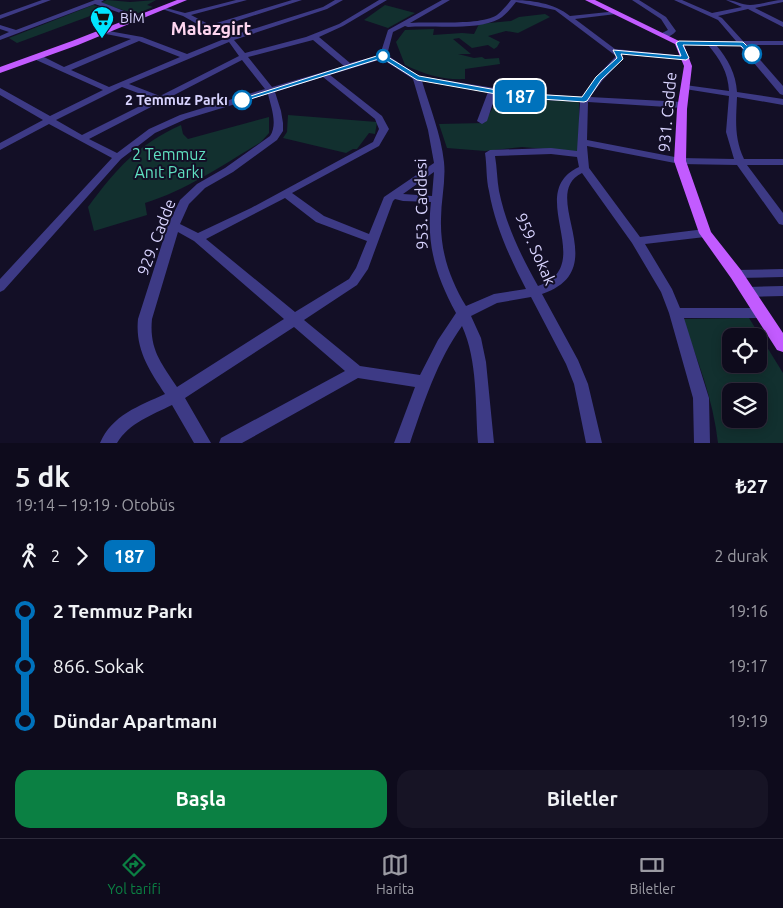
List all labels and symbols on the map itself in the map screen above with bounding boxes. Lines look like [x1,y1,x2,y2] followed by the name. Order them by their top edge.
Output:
[89,5,115,39] supermarket icon: BİM
[120,10,145,26] place label: BİM
[171,18,252,38] district label: Malazgirt
[742,44,762,64] unlabelled marker
[376,49,390,63] unlabelled marker
[655,71,679,153] street label: 931. Cadde
[491,80,549,112] line badge: 187
[232,90,252,110] marker: 2 Temmuz Parkı
[125,92,228,108] place label: 2 Temmuz Parkı
[132,145,206,181] park label: 2 Temmuz Anıt Parkı
[411,158,431,250] street label: 953. Caddesi
[133,196,179,278] street label: 929. Cadde
[512,210,560,288] street label: 959. Sokak

